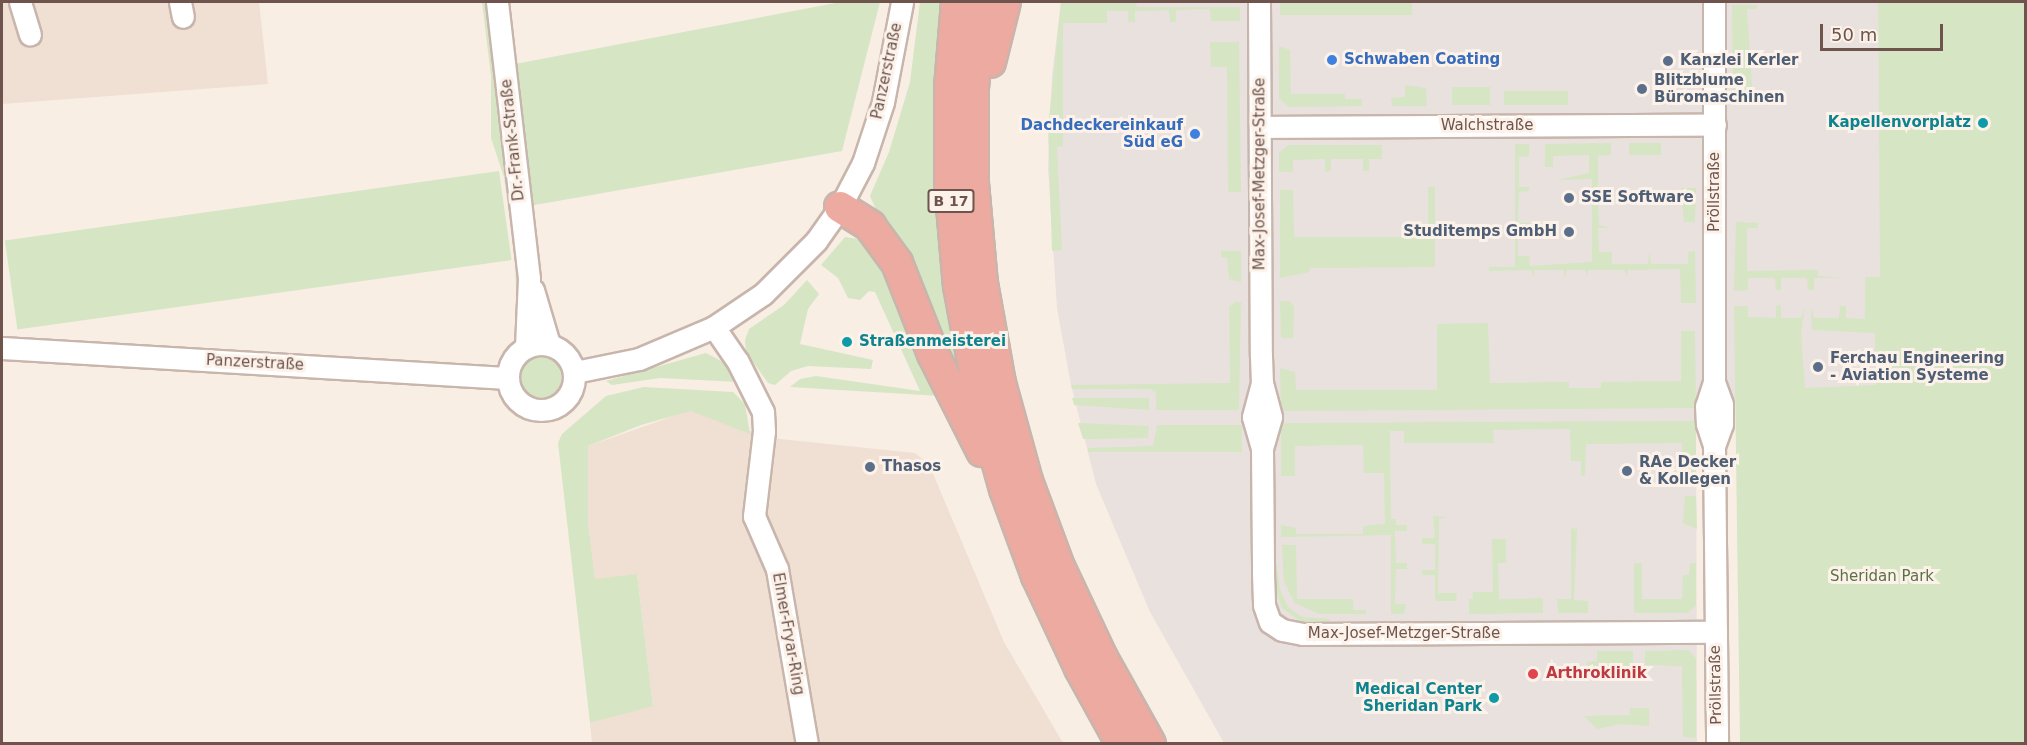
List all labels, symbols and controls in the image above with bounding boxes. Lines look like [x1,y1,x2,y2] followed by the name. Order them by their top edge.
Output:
[1823,12,1946,50] scale bar
[868,21,906,121] street label: Panzerstraße
[1831,24,1877,45] text: 50 m
[1344,51,1500,69] place label: Schwaben Coating
[1680,52,1798,70] place label: Kanzlei Kerler
[1325,53,1339,67] marker: Schwaben Coating
[1661,54,1675,68] marker: Kanzlei Kerler
[1654,71,1785,106] place label: Blitzblume Büromaschinen
[498,78,528,202] street label: Dr.-Frank-Straße
[1251,78,1269,270] street label: Max-Josef-Metzger-Straße
[1635,82,1649,96] marker: Blitzblume Büromaschinen
[1828,114,1971,132] place label: Kapellenvorplatz
[1021,116,1183,151] place label: Dachdeckereinkauf Süd eG
[1976,116,1990,130] marker: Kapellenvorplatz
[1441,117,1533,135] street label: Walchstraße
[1188,127,1202,141] marker: Dachdeckereinkauf Süd eG
[1706,152,1724,232] street label: Pröllstraße
[1581,189,1694,207] place label: SSE Software
[927,190,975,212] road number: B 17
[1562,191,1576,205] marker: SSE Software
[1403,223,1557,241] place label: Studitemps GmbH
[1562,225,1576,239] marker: Studitemps GmbH
[859,333,1006,351] place label: Straßenmeisterei
[840,335,854,349] marker: Straßenmeisterei
[1830,349,2005,384] place label: Ferchau Engineering - Aviation Systeme
[206,351,304,375] street label: Panzerstraße
[1811,360,1825,374] marker: Ferchau Engineering - Aviation Systeme
[1639,453,1736,488] place label: RAe Decker & Kollegen
[882,458,941,476] place label: Thasos
[863,460,877,474] marker: Thasos
[1620,464,1634,478] marker: RAe Decker & Kollegen
[1830,568,1934,586] park label: Sheridan Park
[768,571,808,697] street label: Elmer-Fryar-Ring
[1308,625,1500,643] street label: Max-Josef-Metzger-Straße
[1706,645,1726,725] street label: Pröllstraße
[1524,665,1542,683] marker: Arthroklinik
[1546,665,1647,683] place label: Arthroklinik
[1355,680,1482,715] place label: Medical Center Sheridan Park
[1487,691,1501,705] marker: Medical Center Sheridan Park

